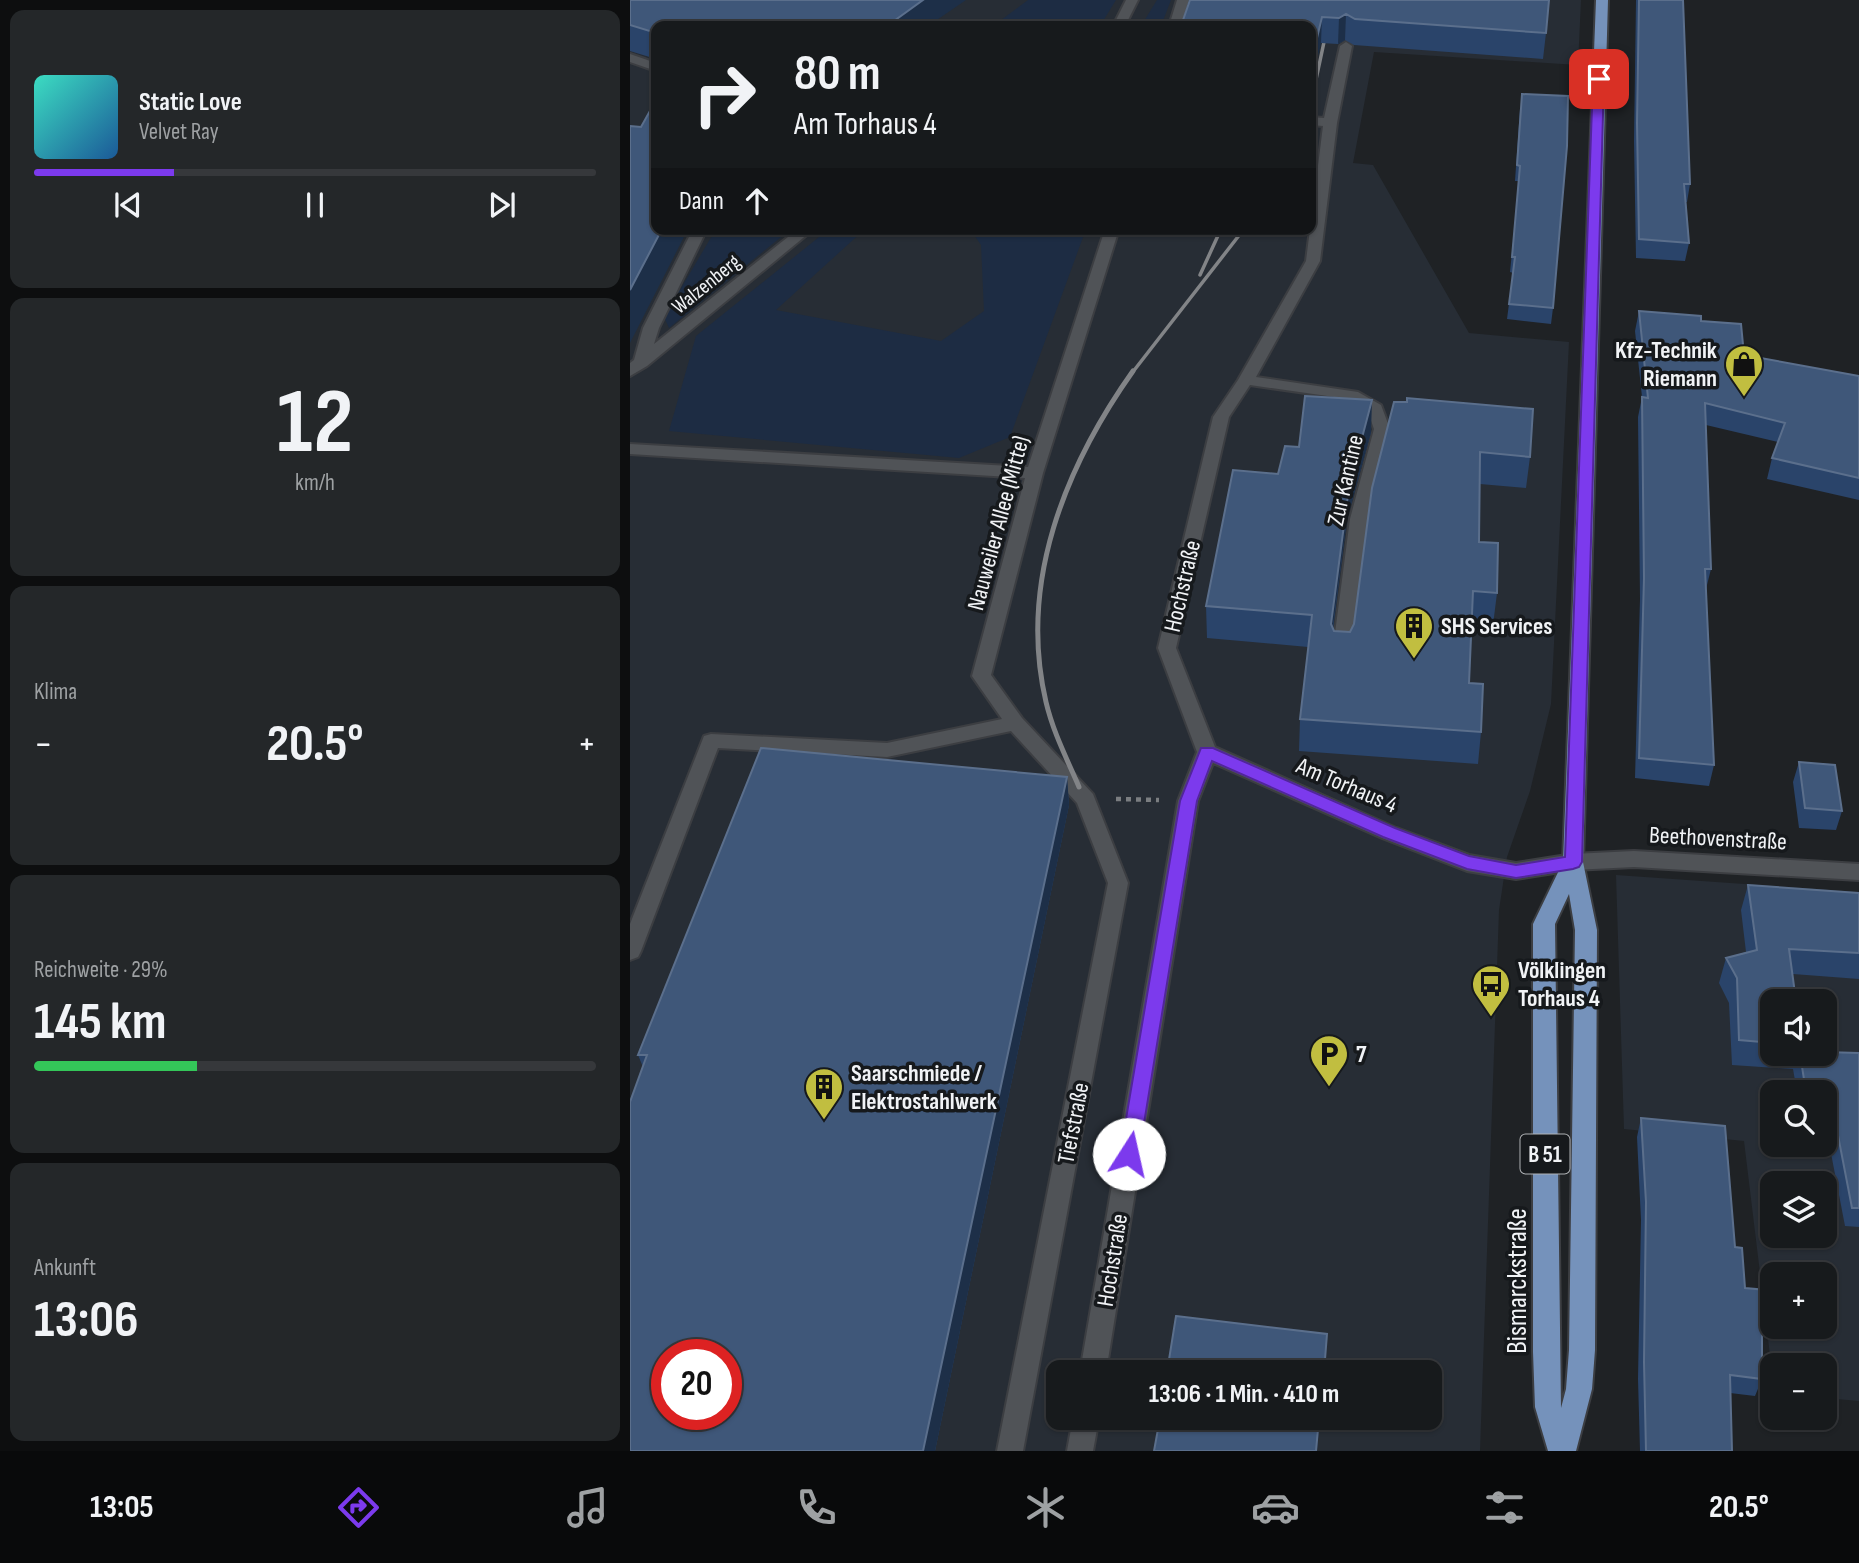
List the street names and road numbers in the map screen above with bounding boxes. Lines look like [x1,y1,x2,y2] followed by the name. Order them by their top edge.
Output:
[667,249,746,320] street label: Walzenberg
[1321,432,1370,528] street label: Zur Kantine
[961,433,1036,614] street label: Nauweiler Allee (Mitte)
[1158,537,1207,635] street label: Hochstraße
[1291,751,1402,820] street label: Am Torhaus 4
[1648,820,1787,857] street label: Beethovenstraße
[1051,1080,1096,1166] street label: Tiefstraße
[1520,1134,1570,1174] road number: B 51
[1501,1208,1534,1354] street label: Bismarckstraße
[1091,1212,1134,1308] street label: Hochstraße

